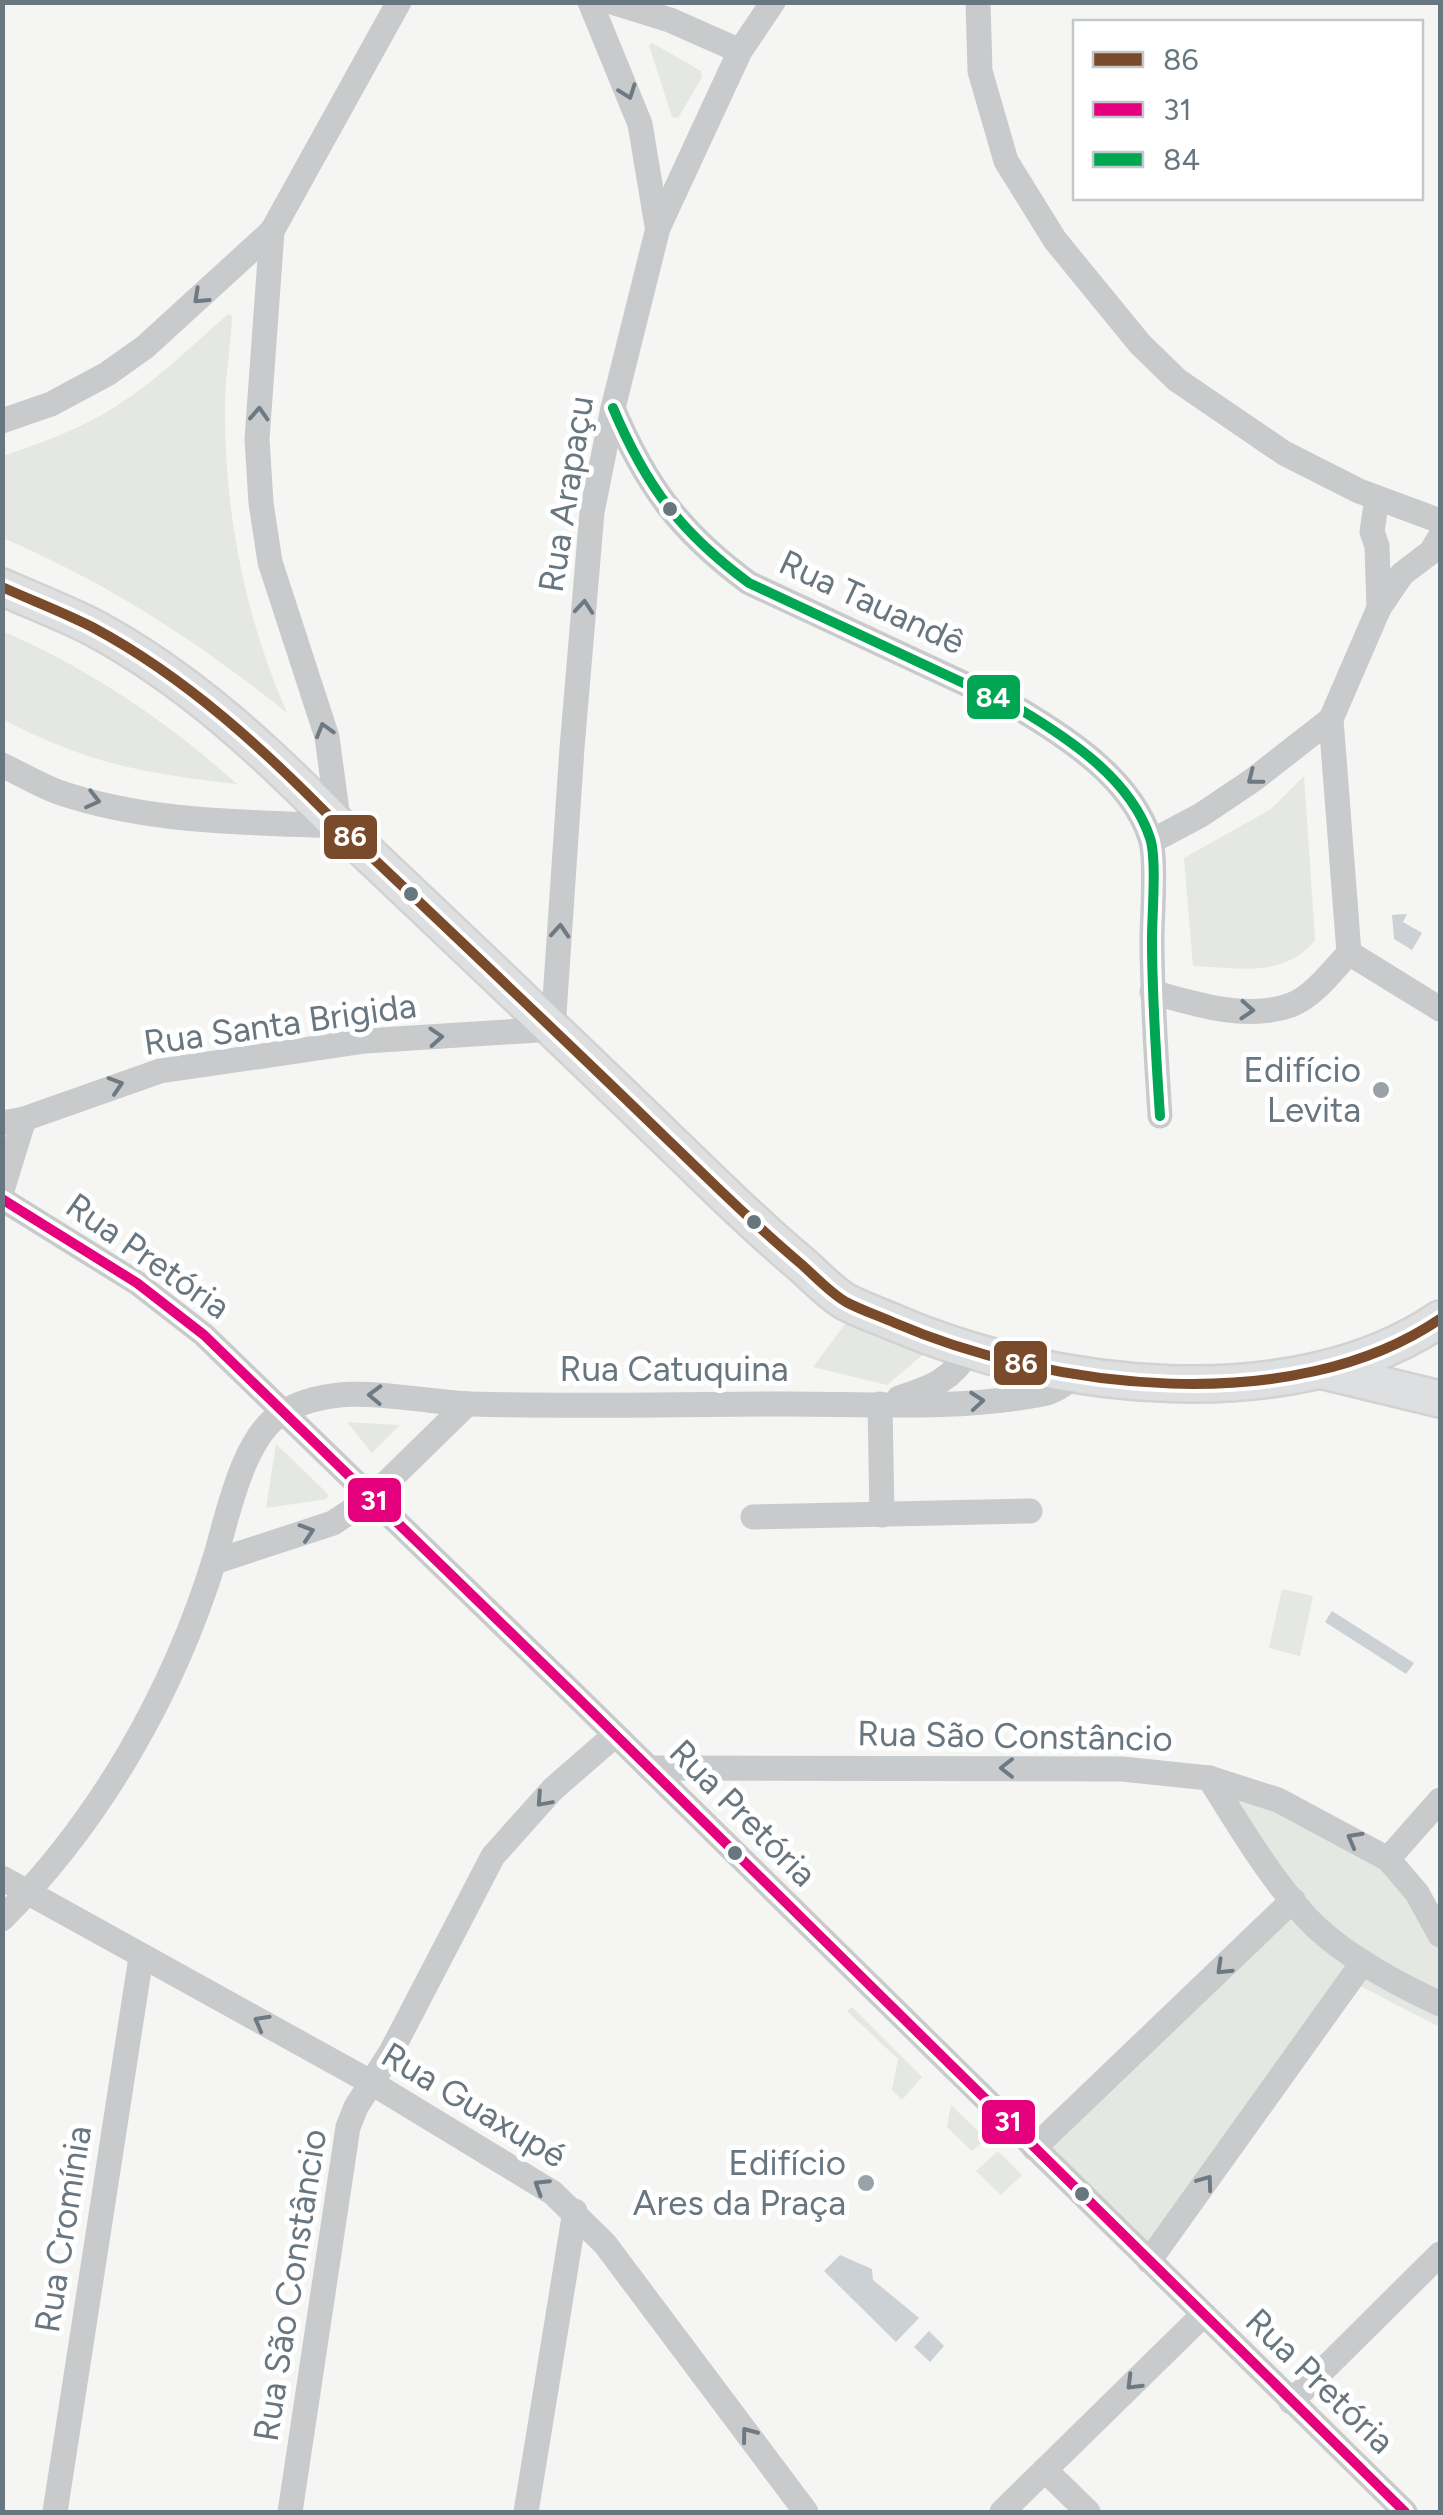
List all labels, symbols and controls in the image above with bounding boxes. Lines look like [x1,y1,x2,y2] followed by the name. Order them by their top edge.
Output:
[1073,20,1423,200] legend
[1163,41,1198,78] text: 86
[616,83,637,100] one-way arrow
[1163,91,1192,128] text: 31
[1163,141,1200,178] text: 84
[193,285,212,303] one-way arrow
[530,393,602,595] street label: Rua Arapaçu
[248,406,269,422] one-way arrow
[660,499,680,519] unlabelled marker
[773,541,971,663] street label: Rua Tauandê
[573,599,595,615] one-way arrow
[965,673,1022,721] line badge: 84
[976,680,1010,714] text: 84
[315,722,336,739] one-way arrow
[1247,767,1265,784] one-way arrow
[84,788,101,809] one-way arrow
[322,813,379,861] line badge: 86
[333,819,367,853] text: 86
[401,884,421,904] unlabelled marker
[548,923,570,939] one-way arrow
[141,984,419,1064] street label: Rua Santa Brigida
[1240,998,1256,1020] one-way arrow
[429,1027,445,1048] one-way arrow
[1243,1049,1361,1131] place label: Edifício Levita
[106,1077,123,1097] one-way arrow
[1370,1079,1392,1101] marker: Edifício Levita
[58,1184,238,1328] street label: Rua Pretória
[744,1212,764,1232] unlabelled marker
[992,1339,1049,1387] line badge: 86
[1004,1346,1038,1380] text: 86
[559,1348,789,1390] street label: Rua Catuquina
[366,1385,382,1406] one-way arrow
[969,1390,985,1412] one-way arrow
[346,1476,403,1524] line badge: 31
[360,1483,388,1517] text: 31
[297,1523,314,1543] one-way arrow
[857,1712,1173,1760] street label: Rua São Constâncio
[661,1731,825,1895] street label: Rua Pretória
[999,1757,1014,1779] one-way arrow
[537,1788,555,1807] one-way arrow
[1346,1832,1364,1852] one-way arrow
[725,1843,745,1863] unlabelled marker
[1216,1956,1234,1974] one-way arrow
[253,2014,271,2034] one-way arrow
[374,2033,574,2177] street label: Rua Guaxupé
[980,2098,1037,2146] line badge: 31
[994,2104,1022,2138] text: 31
[26,2123,100,2335] street label: Rua Cromínia
[245,2126,335,2444] street label: Rua São Constâncio
[633,2142,846,2224] place label: Edifício Ares da Praça
[855,2172,877,2194] marker: Edifício Ares da Praça
[1194,2175,1212,2193] one-way arrow
[534,2179,552,2198] one-way arrow
[1072,2184,1092,2204] unlabelled marker
[1237,2300,1403,2462] street label: Rua Pretória
[1127,2371,1145,2389] one-way arrow
[742,2427,759,2445] one-way arrow

